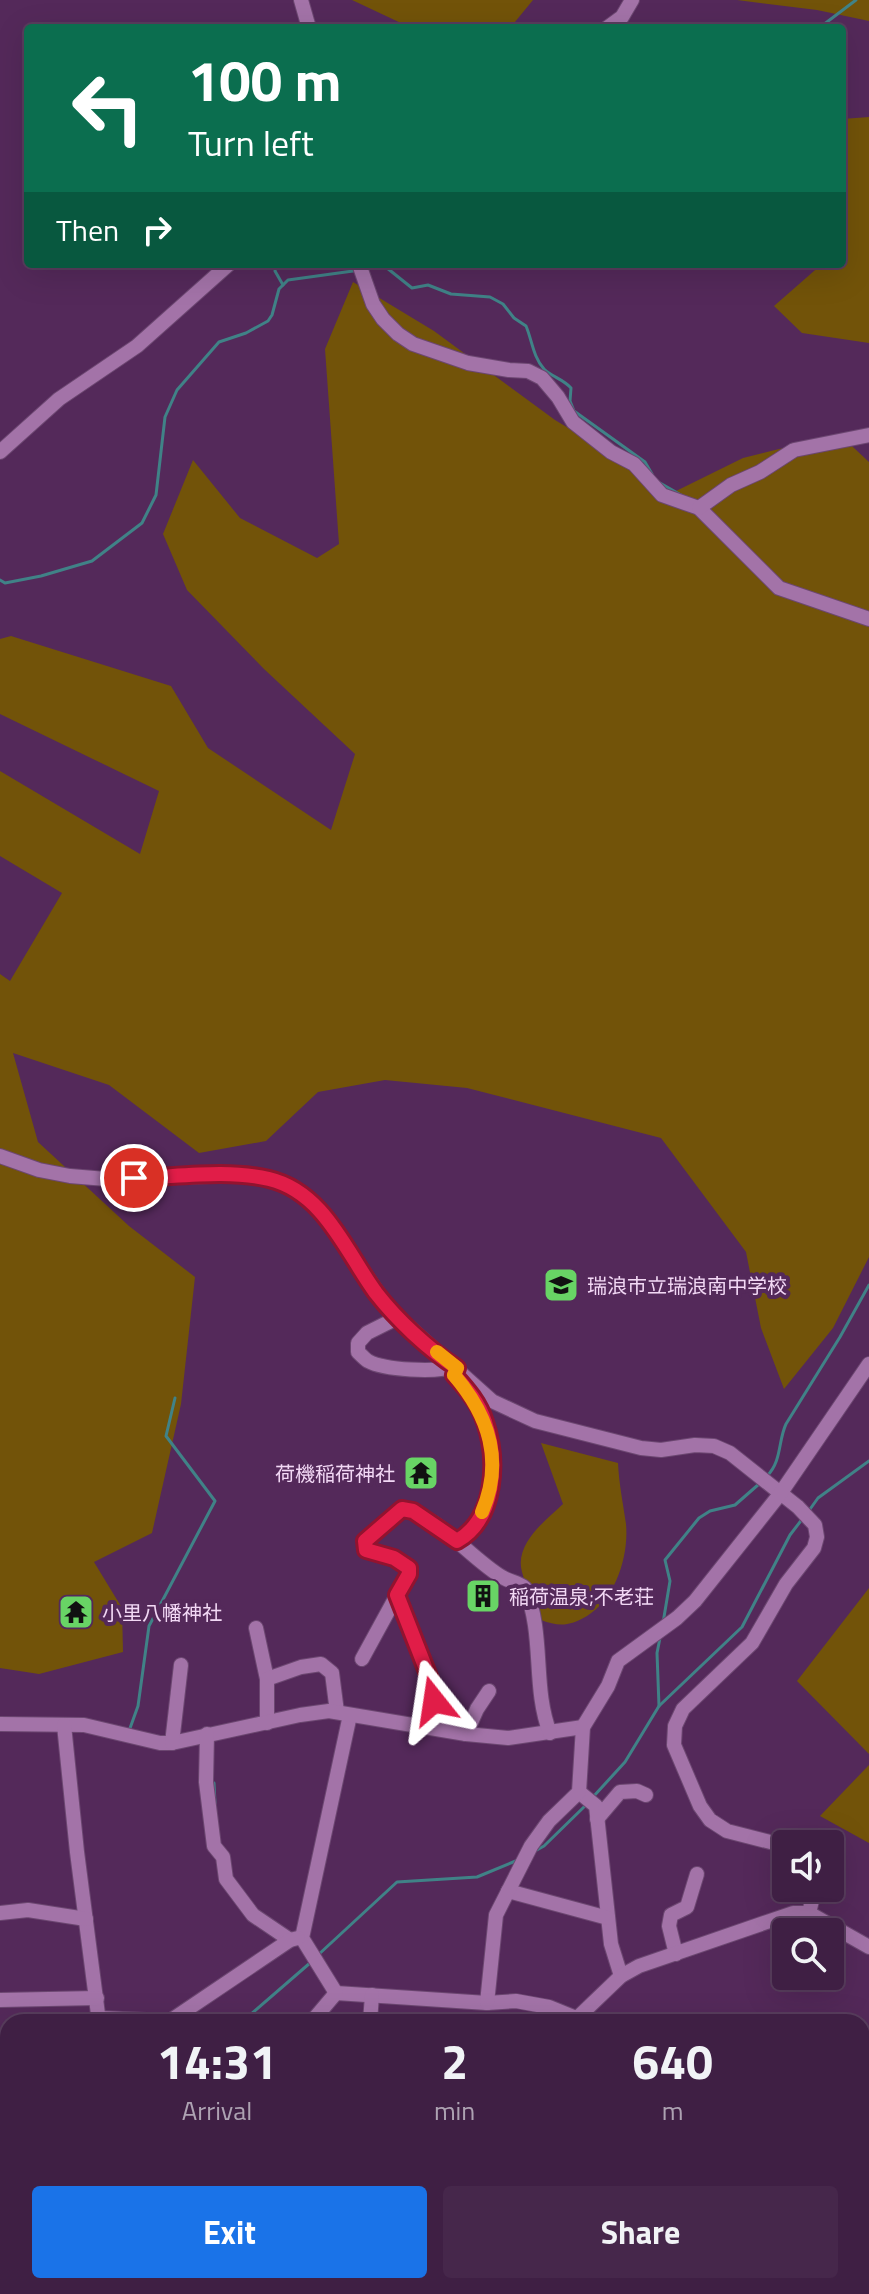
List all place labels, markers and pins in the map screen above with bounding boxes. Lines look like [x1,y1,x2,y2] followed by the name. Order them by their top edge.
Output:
[100,1144,168,1212] pin
[542,1266,580,1304] school or university icon: 瑞浪市立瑞浪南中学校
[587,1270,787,1301] place label: 瑞浪市立瑞浪南中学校
[402,1454,440,1492] temple icon: 荷機稲荷神社
[275,1458,395,1489] place label: 荷機稲荷神社
[464,1577,502,1615] building icon: 稲荷温泉;不老荘
[509,1581,654,1612] place label: 稲荷温泉;不老荘
[57,1593,95,1631] temple icon: 小里八幡神社
[102,1597,222,1628] place label: 小里八幡神社

